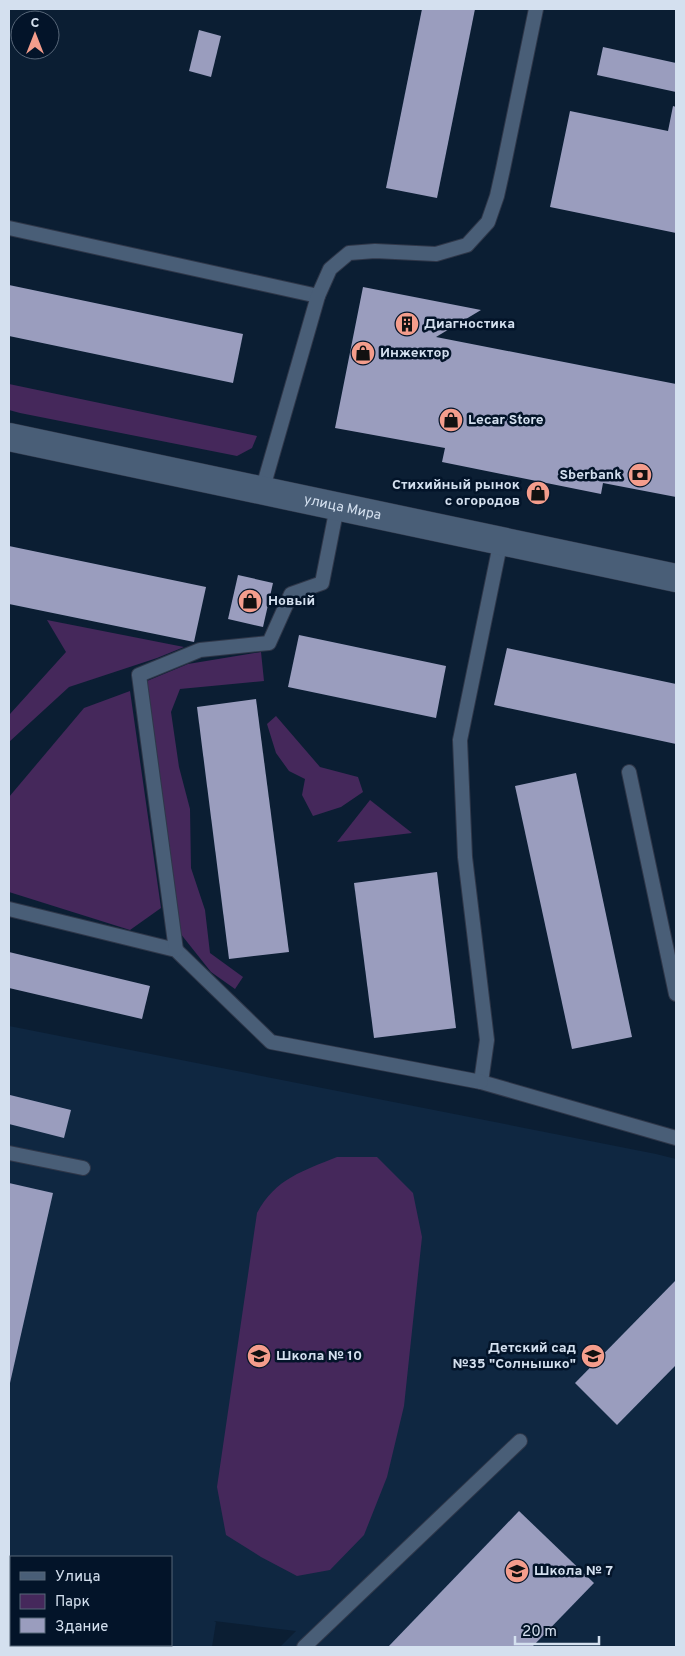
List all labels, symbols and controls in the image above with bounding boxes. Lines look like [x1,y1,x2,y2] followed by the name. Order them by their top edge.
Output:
[10,10,60,60] north arrow
[31,15,40,32] text: С
[394,311,420,337] building icon: Диагностика
[424,316,515,333] place label: Диагностика
[350,340,376,366] shop icon: Инжектор
[380,345,450,362] place label: Инжектор
[438,407,464,433] shop icon: Lecar Store
[468,412,544,429] place label: Lecar Store
[627,462,653,488] bank icon: Sberbank
[560,467,622,484] place label: Sberbank
[392,477,520,510] place label: Стихийный рынок с огородов
[525,480,551,506] shop icon: Стихийный рынок с огородов
[302,491,383,524] street label: улица Мира
[237,588,263,614] shop icon: Новый
[268,593,315,610] place label: Новый
[453,1340,576,1373] place label: Детский сад №35 "Солнышко"
[246,1343,272,1369] school or university icon: Школа № 10
[580,1343,606,1369] school or university icon: Детский сад №35 "Солнышко"
[276,1348,362,1365] place label: Школа № 10
[10,1556,172,1646] legend
[504,1558,530,1584] school or university icon: Школа № 7
[534,1563,613,1580] place label: Школа № 7
[55,1568,100,1587] text: Улица
[55,1593,90,1612] text: Парк
[515,1614,599,1646] scale bar
[55,1618,108,1637] text: Здание
[522,1623,557,1642] text: 20 m

